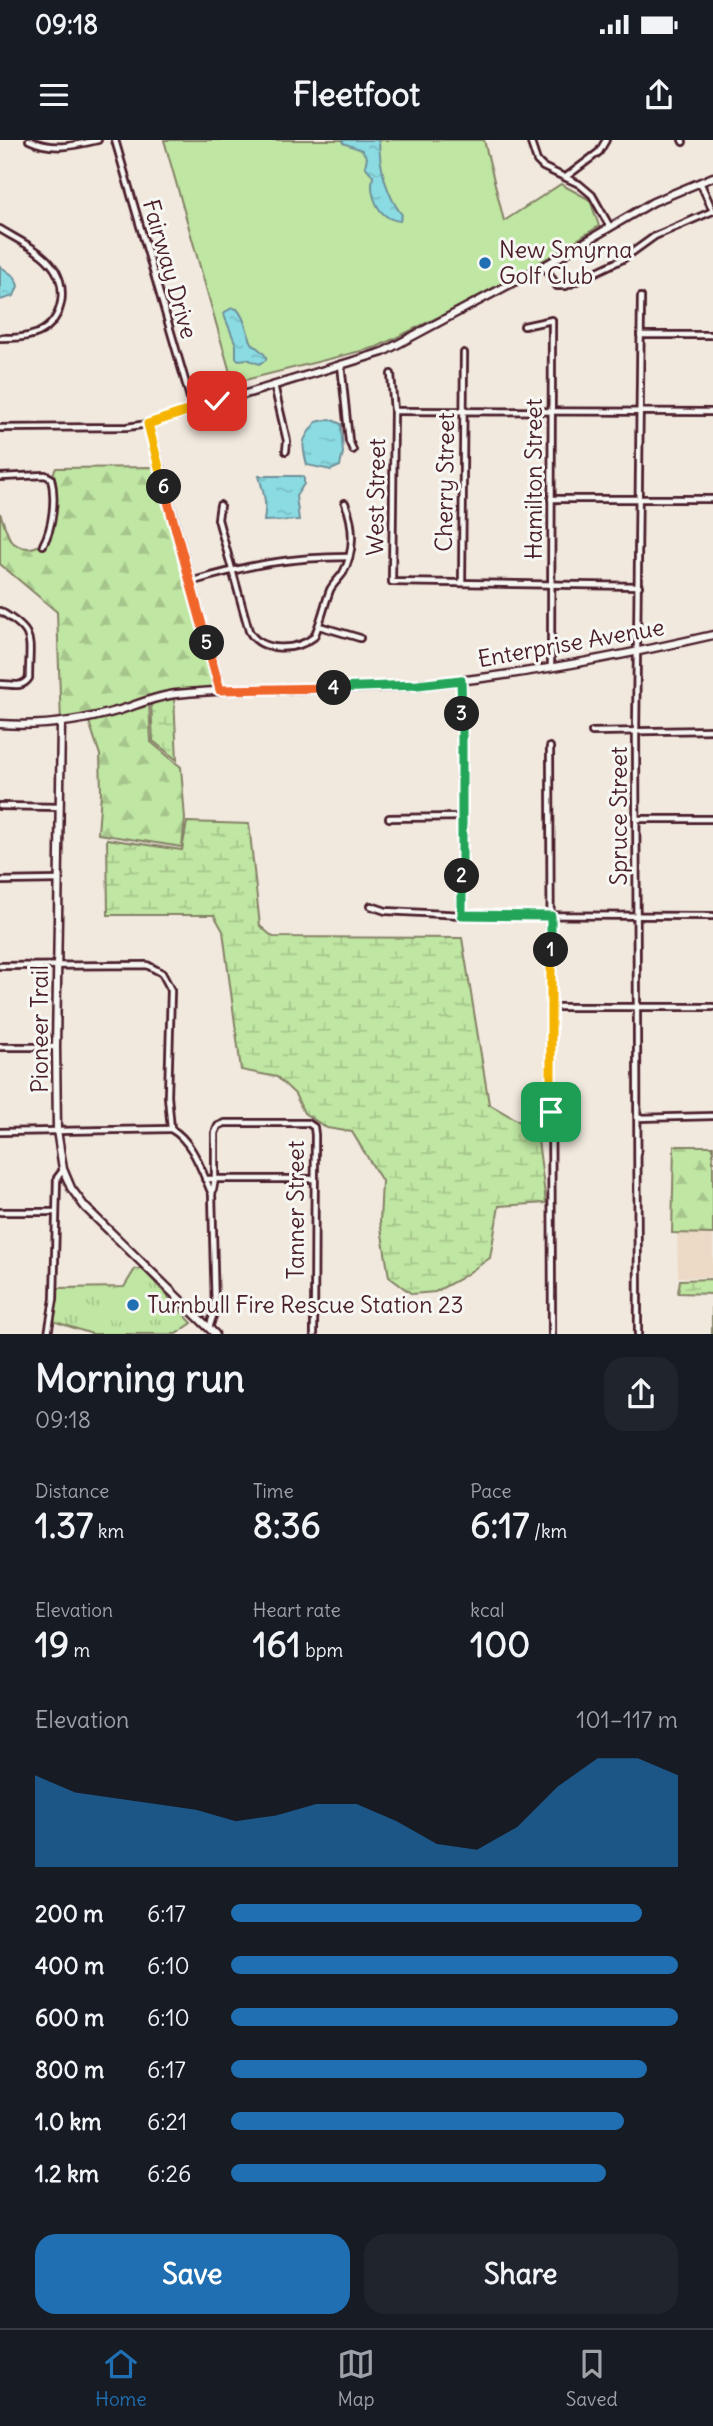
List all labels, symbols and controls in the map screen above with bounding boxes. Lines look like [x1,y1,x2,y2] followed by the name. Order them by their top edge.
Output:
[35,8,98,41] text: 09:18
[293,74,420,115] text: Fleetfoot
[35,76,73,114] icon: menu
[640,76,678,114] icon: share
[137,196,204,342] street label: Fairway Drive
[499,235,632,290] place label: New Smyrna Golf Club
[477,255,493,271] marker: New Smyrna Golf Club
[187,371,247,431] pin
[198,382,236,420] icon: check
[519,398,548,559] street label: Hamilton Street
[429,412,460,552] street label: Cherry Street
[360,438,391,556] street label: West Street
[146,470,182,504] pin: 6
[158,474,169,498] text: 6
[475,612,666,673] street label: Enterprise Avenue
[190,626,224,660] pin: 5
[201,630,212,654] text: 5
[316,670,352,706] pin: 4
[328,675,339,699] text: 4
[444,696,480,732] pin: 3
[456,701,467,725] text: 3
[604,746,633,886] street label: Spruce Street
[444,858,480,894] pin: 2
[456,863,467,887] text: 2
[534,932,568,968] pin: 1
[547,937,554,961] text: 1
[25,965,54,1093] street label: Pioneer Trail
[521,1082,581,1142] pin
[532,1093,570,1131] icon: arrive
[281,1140,310,1279] street label: Tanner Street
[147,1290,464,1319] place label: Turnbull Fire Rescue Station 23
[125,1297,141,1313] marker: Turnbull Fire Rescue Station 23
[35,1355,245,1402] text: Morning run
[604,1357,678,1431] button: share
[35,1405,91,1434] text: 09:18
[35,1479,109,1503] text: Distance
[253,1479,294,1503] text: Time
[470,1479,512,1503] text: Pace
[35,1503,93,1547] text: 1.37
[253,1503,321,1547] text: 8:36
[470,1503,529,1547] text: 6:17
[93,1519,124,1543] text: km
[529,1519,567,1543] text: /km
[35,1598,113,1622] text: Elevation
[253,1598,341,1622] text: Heart rate
[470,1598,505,1622] text: kcal
[35,1622,69,1666] text: 19
[253,1622,301,1666] text: 161
[470,1622,530,1666] text: 100
[69,1638,90,1662] text: m
[301,1638,343,1662] text: bpm
[35,1705,129,1734] text: Elevation
[576,1705,678,1734] text: 101–117 m
[35,1899,104,1928] text: 200 m
[147,1899,186,1928] text: 6:17
[35,1951,104,1980] text: 400 m
[147,1951,190,1980] text: 6:10
[35,2003,104,2032] text: 600 m
[147,2003,190,2032] text: 6:10
[35,2055,104,2084] text: 800 m
[147,2055,186,2084] text: 6:17
[35,2107,101,2136] text: 1.0 km
[147,2107,187,2136] text: 6:21
[35,2159,99,2188] text: 1.2 km
[147,2159,191,2188] text: 6:26
[35,2234,350,2314] button: Save
[364,2234,678,2314] button: Share
[95,2345,147,2411] tab: Home
[337,2345,375,2411] tab: Map
[566,2345,618,2411] tab: Saved

